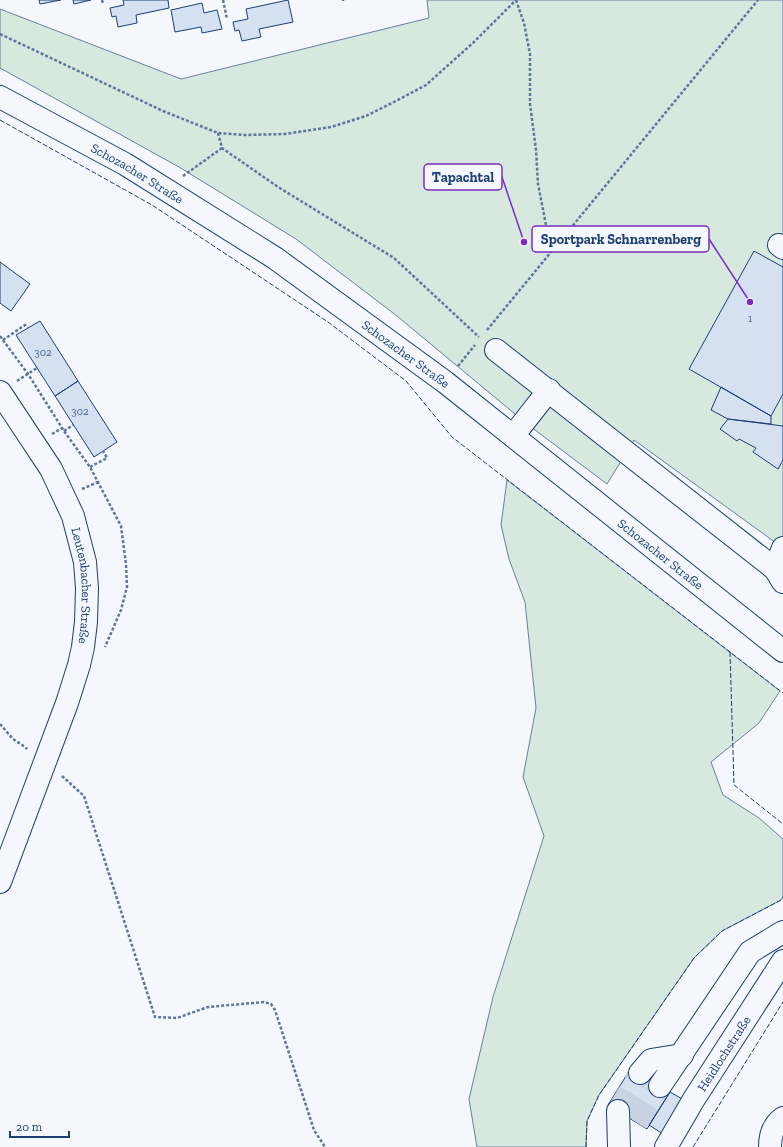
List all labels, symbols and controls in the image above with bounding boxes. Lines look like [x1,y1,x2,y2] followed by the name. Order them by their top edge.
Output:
[88,140,186,207] street label: Schozacher Straße
[424,164,502,190] callout: Tapachtal
[432,169,494,186] text: Tapachtal
[532,226,709,252] callout: Sportpark Schnarrenberg
[541,231,701,248] text: Sportpark Schnarrenberg
[748,312,753,325] house number: 1
[359,317,453,391] street label: Schozacher Straße
[34,346,52,359] house number: 302
[71,405,89,418] house number: 302
[615,516,706,593] street label: Schozacher Straße
[68,526,94,645] street label: Leutenbacher Straße
[694,1013,754,1094] street label: Heidlochstraße
[10,1113,69,1139] scale bar
[16,1120,43,1134] text: 20 m

